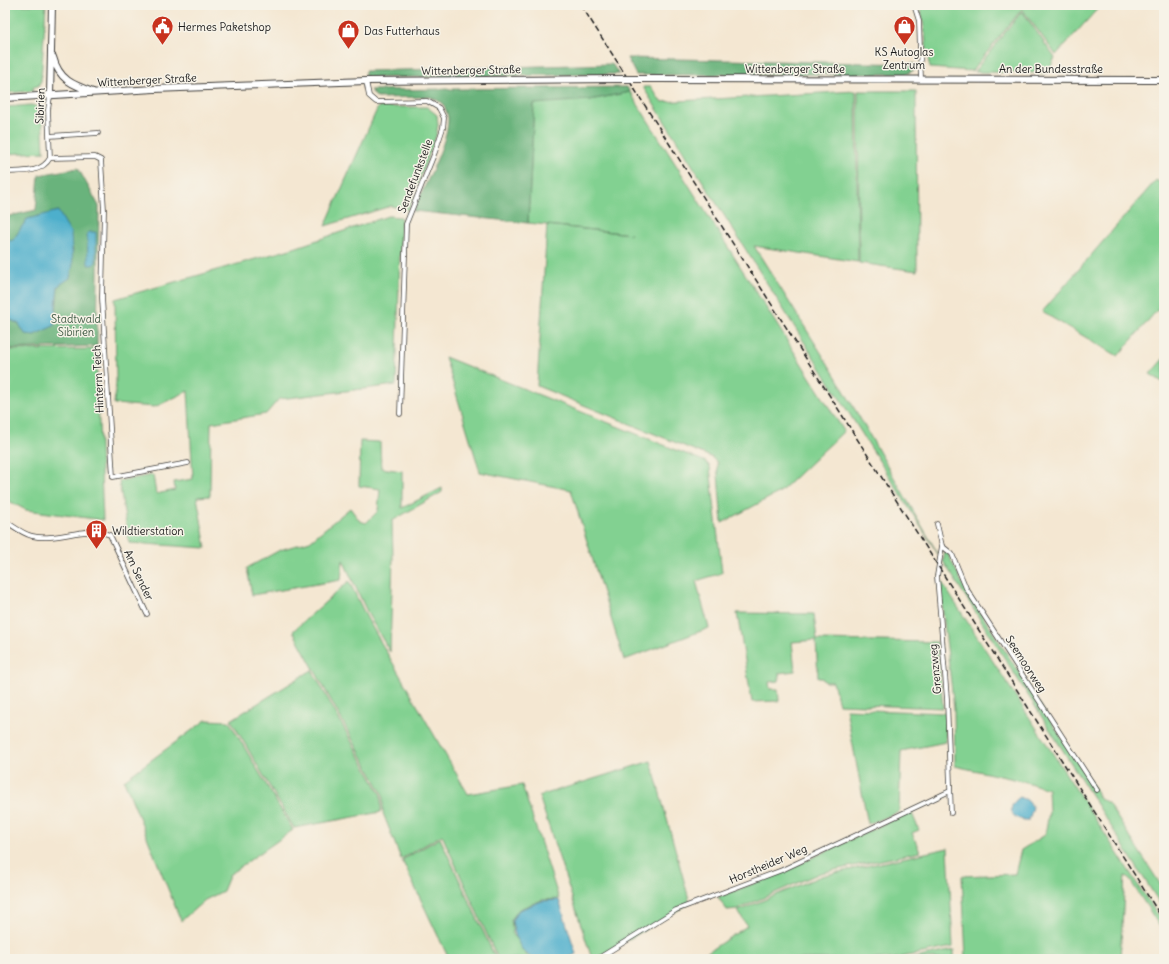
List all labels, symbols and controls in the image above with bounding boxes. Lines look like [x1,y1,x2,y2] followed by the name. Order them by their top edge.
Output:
[891,13,917,46] shop icon: KS Autoglas Zentrum
[149,14,175,47] public building icon: Hermes Paketshop
[335,18,361,51] shop icon: Das Futterhaus
[178,20,271,34] place label: Hermes Paketshop
[364,24,440,38] place label: Das Futterhaus
[875,45,933,72] place label: KS Autoglas Zentrum
[421,62,521,78] street label: Wittenberger Straße
[745,62,845,76] street label: Wittenberger Straße
[999,62,1103,76] street label: An der Bundesstraße
[97,70,197,90] street label: Wittenberger Straße
[32,88,48,124] street label: Sibirien
[394,137,436,215] street label: Sendefunkstelle
[51,312,101,339] park label: Stadtwald Sibirien
[89,345,107,413] street label: Hinterm Teich
[83,518,109,551] building icon: Wildtierstation
[112,524,184,538] place label: Wildtierstation
[121,547,157,603] street label: Am Sender
[1002,633,1050,695] street label: Seemoorweg
[926,643,944,695] street label: Grenzweg
[727,841,809,887] street label: Horstheider Weg

